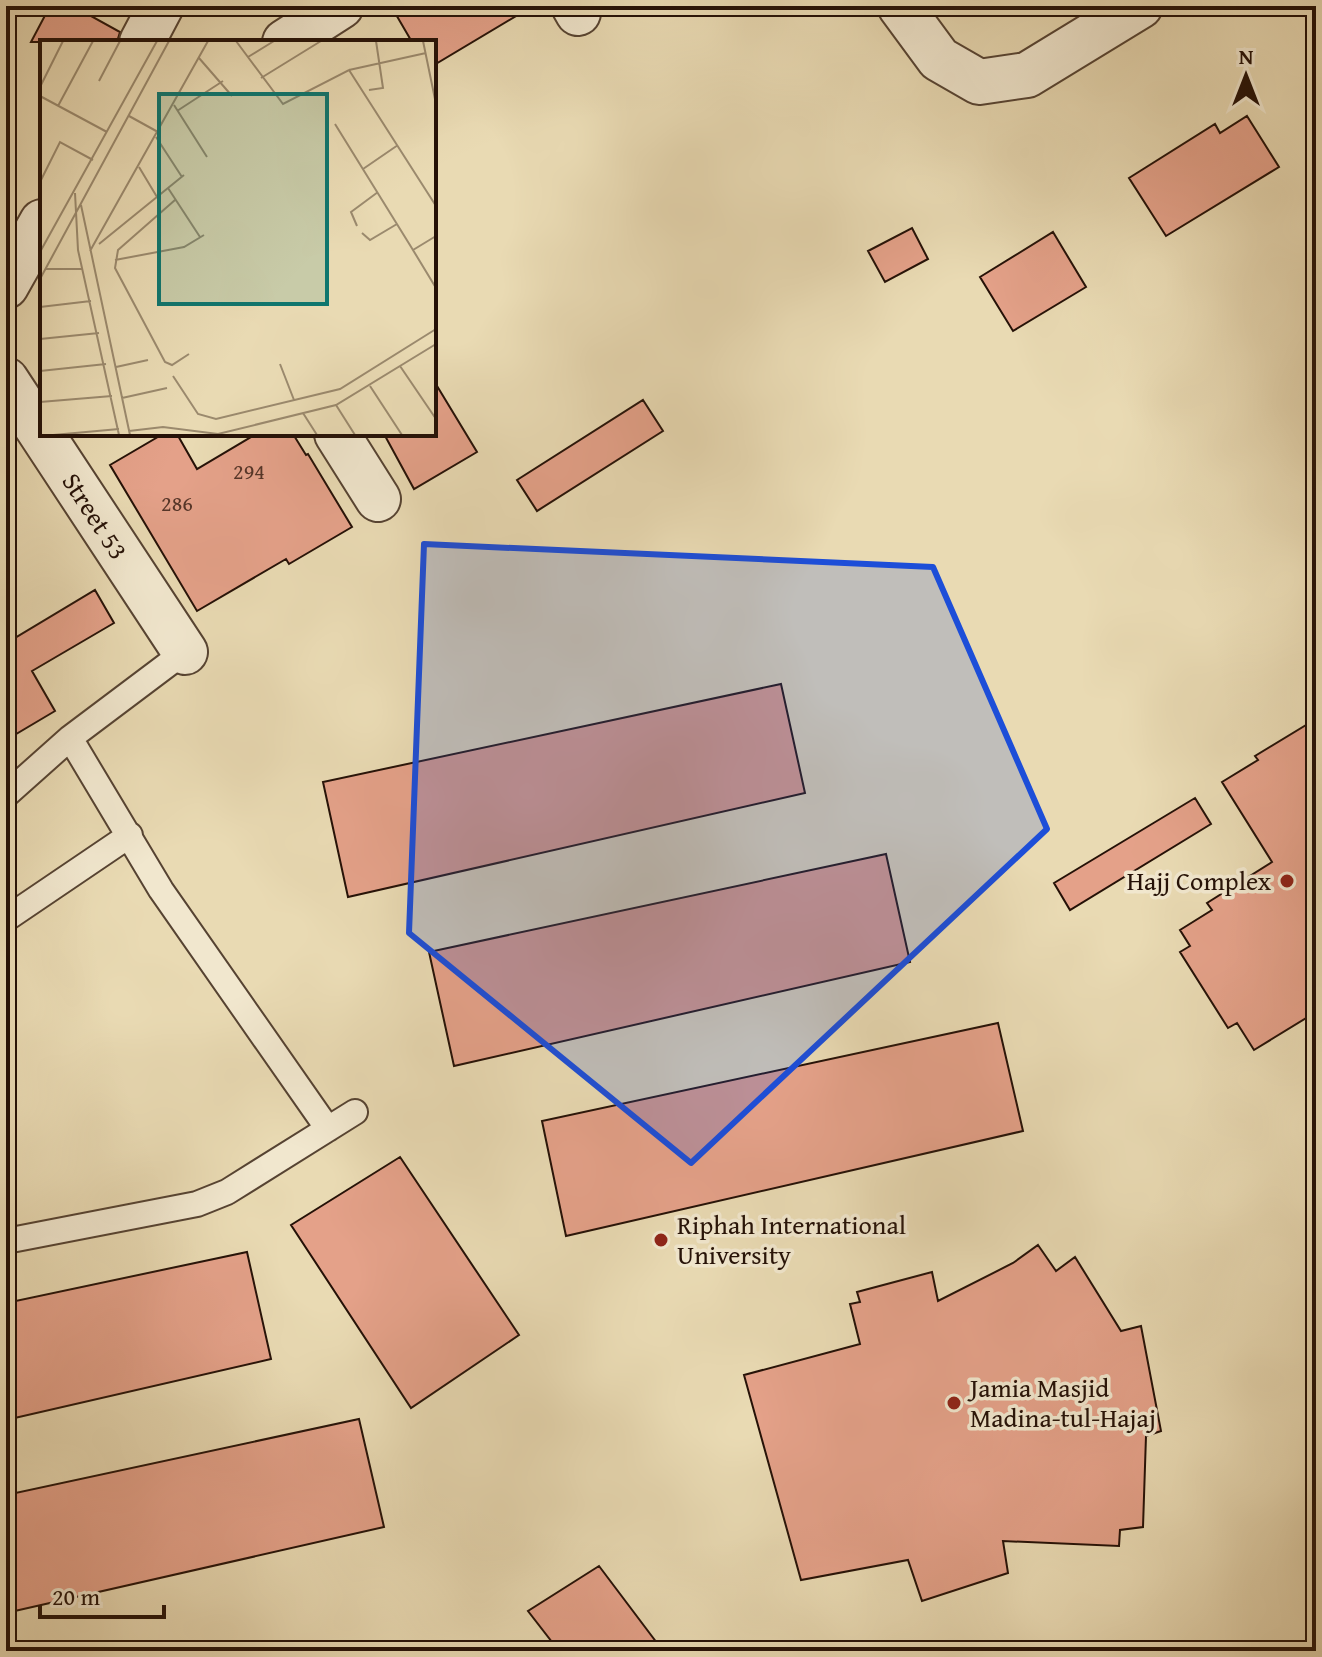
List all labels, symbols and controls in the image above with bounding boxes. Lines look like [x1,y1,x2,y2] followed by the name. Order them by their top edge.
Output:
[1206,36,1286,116] north arrow
[40,40,436,436] inset map
[1239,40,1254,72] text: N
[233,455,265,487] house number: 294
[53,465,138,567] street label: Street 53
[161,487,193,519] house number: 286
[1127,861,1272,900] place label: Hajj Complex
[1278,872,1296,890] marker: Hajj Complex
[677,1205,906,1274] place label: Riphah International University
[652,1231,670,1249] marker: Riphah International University
[967,1368,1156,1437] place label: Jamia Masjid Madina-tul-Hajaj
[945,1394,963,1412] marker: Jamia Masjid Madina-tul-Hajaj
[40,1569,164,1619] scale bar
[52,1579,100,1614] text: 20 m

